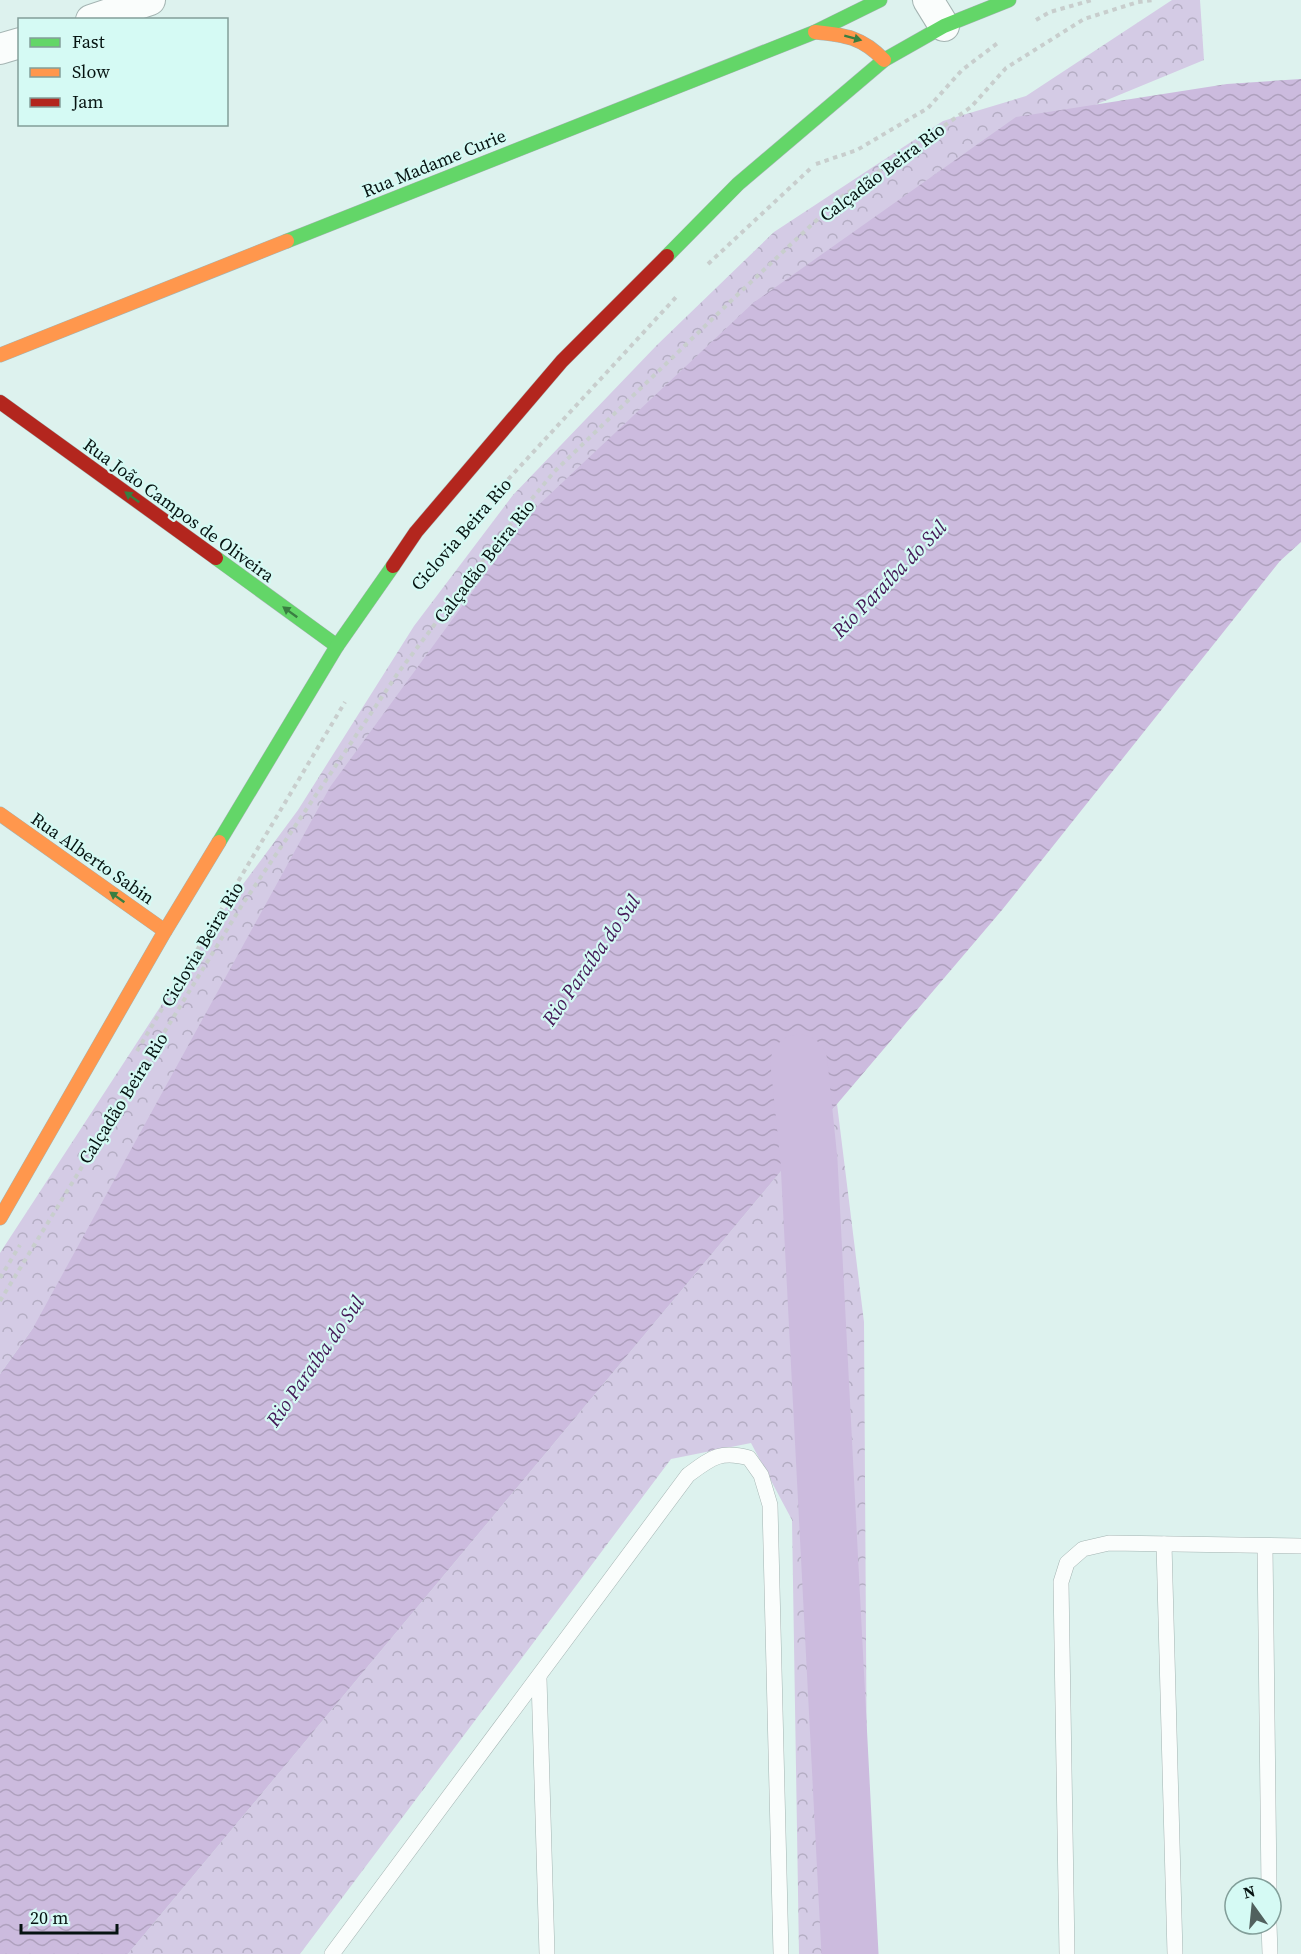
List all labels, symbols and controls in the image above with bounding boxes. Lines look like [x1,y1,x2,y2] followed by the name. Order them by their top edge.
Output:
[18,18,228,126] legend
[72,29,105,54] text: Fast
[844,34,862,43] one-way arrow
[72,59,110,84] text: Slow
[71,89,104,114] text: Jam
[814,117,950,227] street label: Calçadão Beira Rio
[358,123,510,203] street label: Rua Madame Curie
[79,432,280,588] street label: Rua João Campos de Oliveira
[405,472,517,596] street label: Ciclovia Beira Rio
[124,492,139,504] one-way arrow
[428,494,540,628] street label: Calçadão Beira Rio
[825,514,953,645] water label: Rio Paraíba do Sul
[282,606,298,618] one-way arrow
[26,806,160,910] street label: Rua Alberto Sabin
[155,877,249,1011] street label: Ciclovia Beira Rio
[535,889,647,1032] water label: Rio Paraíba do Sul
[109,891,125,903] one-way arrow
[72,1027,174,1169] street label: Calçadão Beira Rio
[259,1290,371,1433] water label: Rio Paraíba do Sul
[1223,1876,1283,1936] north arrow
[1241,1879,1258,1904] text: N
[21,1897,117,1935] scale bar
[30,1905,68,1930] text: 20 m

